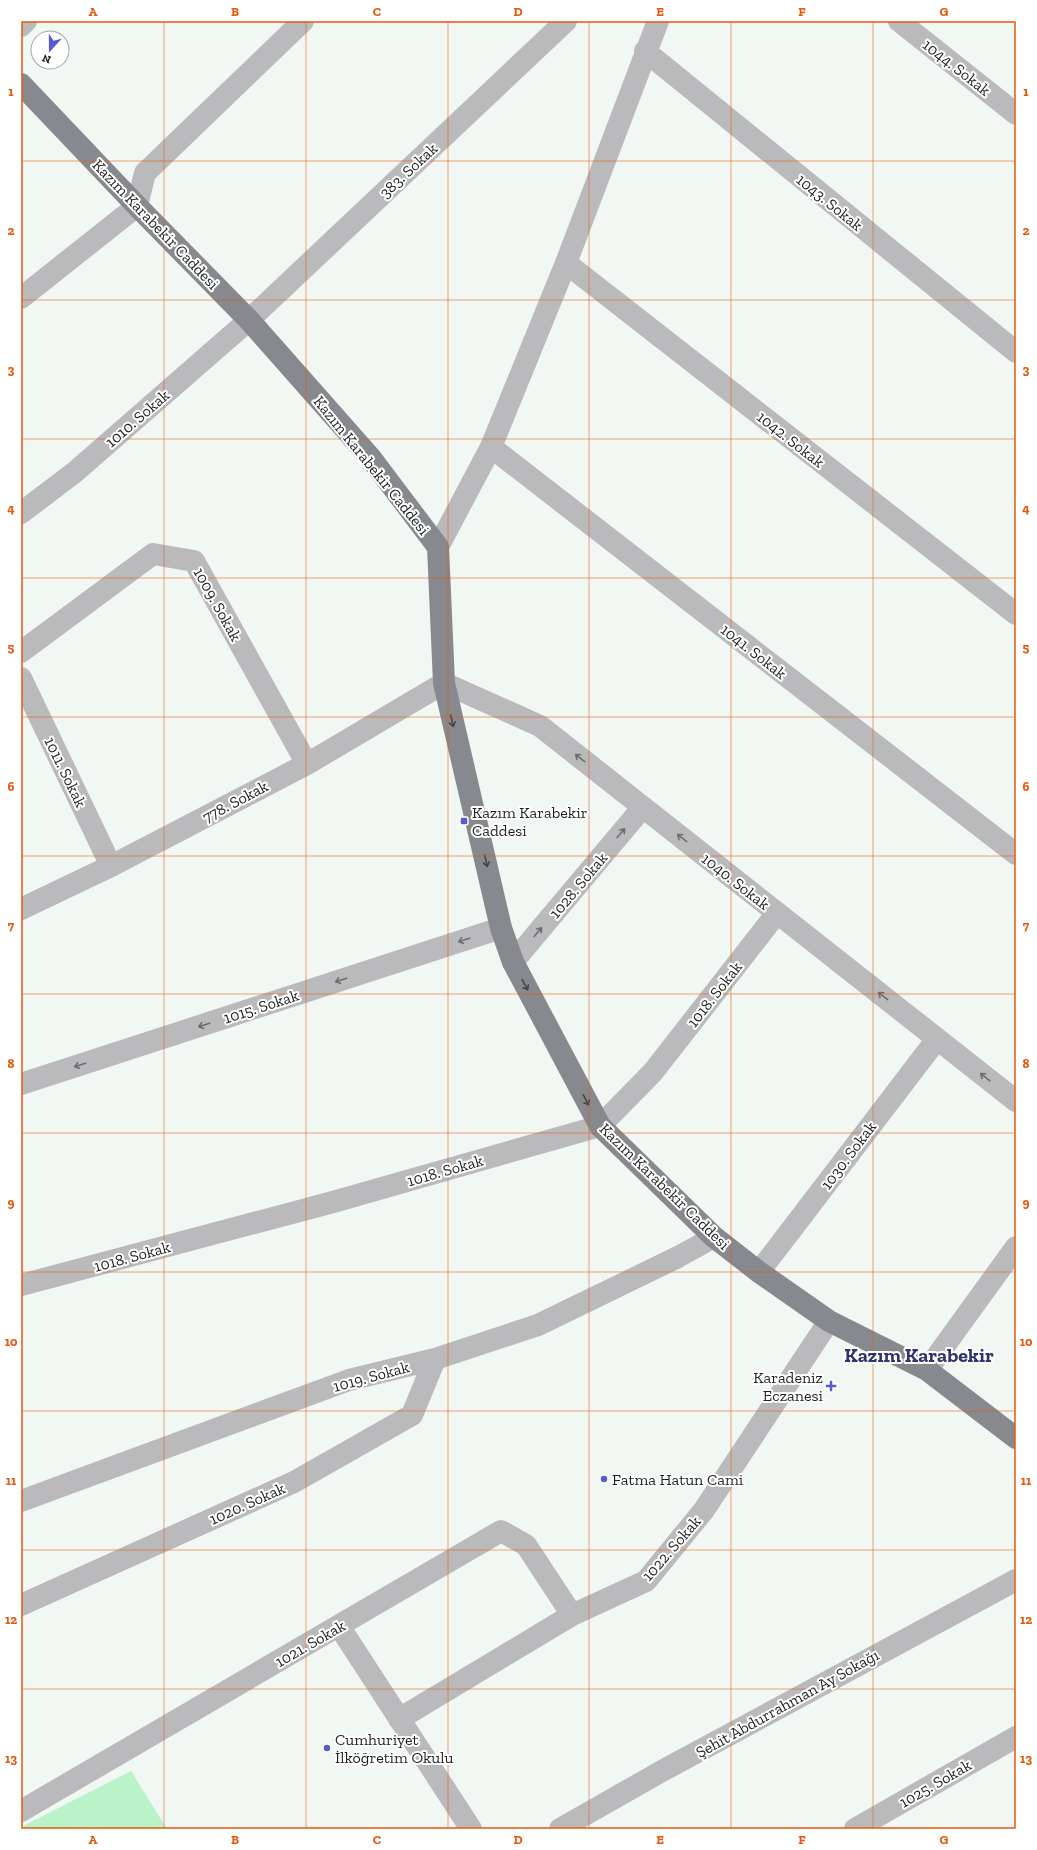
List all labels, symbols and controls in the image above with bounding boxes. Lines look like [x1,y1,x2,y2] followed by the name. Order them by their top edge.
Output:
[89,4,98,19] text: A
[231,4,239,19] text: B
[373,4,381,19] text: C
[513,4,523,19] text: D
[656,4,664,19] text: E
[798,4,806,19] text: F
[940,4,949,19] text: G
[30,30,70,70] north arrow
[919,35,995,100] street label: 1044. Sokak
[40,51,53,66] text: N
[8,84,14,99] text: 1
[1023,84,1029,99] text: 1
[375,138,442,202] street label: 383. Sokak
[89,155,223,294] street label: Kazım Karabekir Caddesi
[793,170,867,235] street label: 1043. Sokak
[8,223,15,238] text: 2
[1023,223,1030,238] text: 2
[8,362,15,377] text: 3
[1023,362,1030,377] text: 3
[101,385,174,451] street label: 1010. Sokak
[310,392,434,539] street label: Kazım Karabekir Caddesi
[753,407,829,472] street label: 1042. Sokak
[7,501,15,516] text: 4
[1022,501,1030,516] text: 4
[190,564,246,645] street label: 1009. Sokak
[717,620,791,683] street label: 1041. Sokak
[8,640,15,655] text: 5
[1023,640,1030,655] text: 5
[449,714,457,727] one-way arrow
[40,734,91,811] street label: 1011. Sokak
[574,753,585,762] one-way arrow
[199,776,272,827] street label: 778. Sokak
[8,779,15,794] text: 6
[1023,779,1030,794] text: 6
[472,803,588,840] place label: Kazım Karabekir Caddesi
[459,816,469,826] marker: Kazım Karabekir Caddesi
[617,827,626,838] one-way arrow
[676,834,687,842] one-way arrow
[545,848,612,922] street label: 1028. Sokak
[698,849,774,914] street label: 1040. Sokak
[482,855,490,868] one-way arrow
[8,918,15,933] text: 7
[1023,918,1030,933] text: 7
[533,927,542,938] one-way arrow
[458,937,471,944] one-way arrow
[683,957,746,1031] street label: 1018. Sokak
[334,977,347,984] one-way arrow
[521,979,529,991] one-way arrow
[221,985,302,1028] street label: 1015. Sokak
[878,992,889,1000] one-way arrow
[197,1022,210,1029] one-way arrow
[7,1056,15,1071] text: 8
[1022,1056,1030,1071] text: 8
[74,1062,87,1069] one-way arrow
[980,1072,991,1081] one-way arrow
[582,1093,590,1105] one-way arrow
[817,1117,881,1193] street label: 1030. Sokak
[596,1119,734,1254] street label: Kazım Karabekir Caddesi
[405,1150,486,1190] street label: 1018. Sokak
[8,1195,15,1210] text: 9
[1023,1195,1030,1210] text: 9
[92,1237,173,1276] street label: 1018. Sokak
[5,1334,18,1349] text: 10
[1020,1334,1033,1349] text: 10
[844,1343,994,1367] district label: Kazım Karabekir
[331,1357,412,1396] street label: 1019. Sokak
[753,1368,824,1405] place label: Karadeniz Eczanesi
[826,1381,836,1391] marker: Karadeniz Eczanesi
[612,1470,744,1489] place label: Fatma Hatun Cami
[6,1473,17,1488] text: 11
[1021,1473,1032,1488] text: 11
[599,1474,609,1484] marker: Fatma Hatun Cami
[206,1478,289,1529] street label: 1020. Sokak
[638,1511,705,1585] street label: 1022. Sokak
[5,1612,17,1627] text: 12
[1020,1612,1032,1627] text: 12
[272,1615,349,1671] street label: 1021. Sokak
[692,1645,883,1762] street label: Şehit Abdurrahman Ay Sokağı
[335,1730,454,1767] place label: Cumhuriyet İlköğretim Okulu
[322,1743,332,1753] marker: Cumhuriyet İlköğretim Okulu
[5,1751,17,1766] text: 13
[1020,1751,1032,1766] text: 13
[896,1755,975,1812] street label: 1025. Sokak
[89,1832,98,1847] text: A
[231,1832,239,1847] text: B
[373,1832,381,1847] text: C
[513,1832,523,1847] text: D
[656,1832,664,1847] text: E
[798,1832,806,1847] text: F
[940,1832,949,1847] text: G

